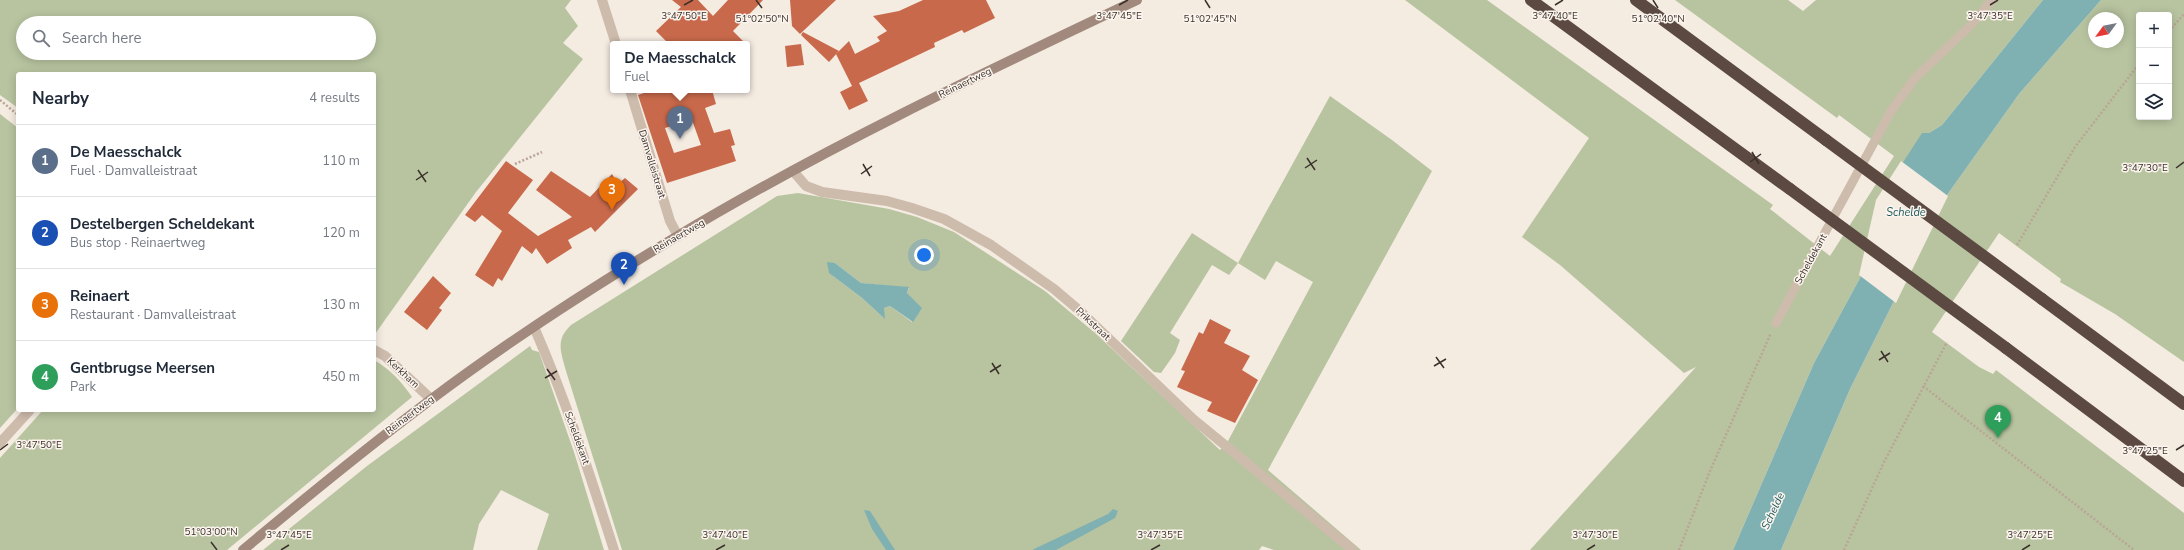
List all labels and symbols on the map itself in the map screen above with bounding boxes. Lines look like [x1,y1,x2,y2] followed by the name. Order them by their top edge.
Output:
[661,9,707,23] text: 3°47'50"E
[1096,9,1142,23] text: 3°47'45"E
[1532,9,1578,23] text: 3°47'40"E
[1967,9,2013,23] text: 3°47'35"E
[735,12,789,26] text: 51°02'50"N
[1183,12,1237,26] text: 51°02'45"N
[1631,12,1685,26] text: 51°02'40"N
[2088,12,2124,48] north arrow
[936,64,994,102] street label: Reinaertweg
[667,106,693,139] pin: 1
[635,128,669,200] street label: Damvalleistraat
[2122,161,2168,175] text: 3°47'30"E
[599,177,625,210] pin: 3
[1886,205,1926,220] water label: Schelde
[651,216,707,256] street label: Reinaertweg
[1791,231,1831,287] street label: Scheldekant
[914,245,934,265] your location
[611,252,637,285] pin: 2
[1073,304,1114,344] street label: Prikstraat
[384,354,422,392] street label: Kerkham
[383,392,437,438] street label: Reinaertweg
[1985,405,2011,438] pin: 4
[561,410,593,467] street label: Scheldekant
[16,438,62,452] text: 3°47'50"E
[2122,444,2168,458] text: 3°47'25"E
[1758,490,1788,532] water label: Schelde
[184,525,238,539] text: 51°03'00"N
[266,528,312,542] text: 3°47'45"E
[702,528,748,542] text: 3°47'40"E
[1137,528,1183,542] text: 3°47'35"E
[1572,528,1618,542] text: 3°47'30"E
[2007,528,2053,542] text: 3°47'25"E

